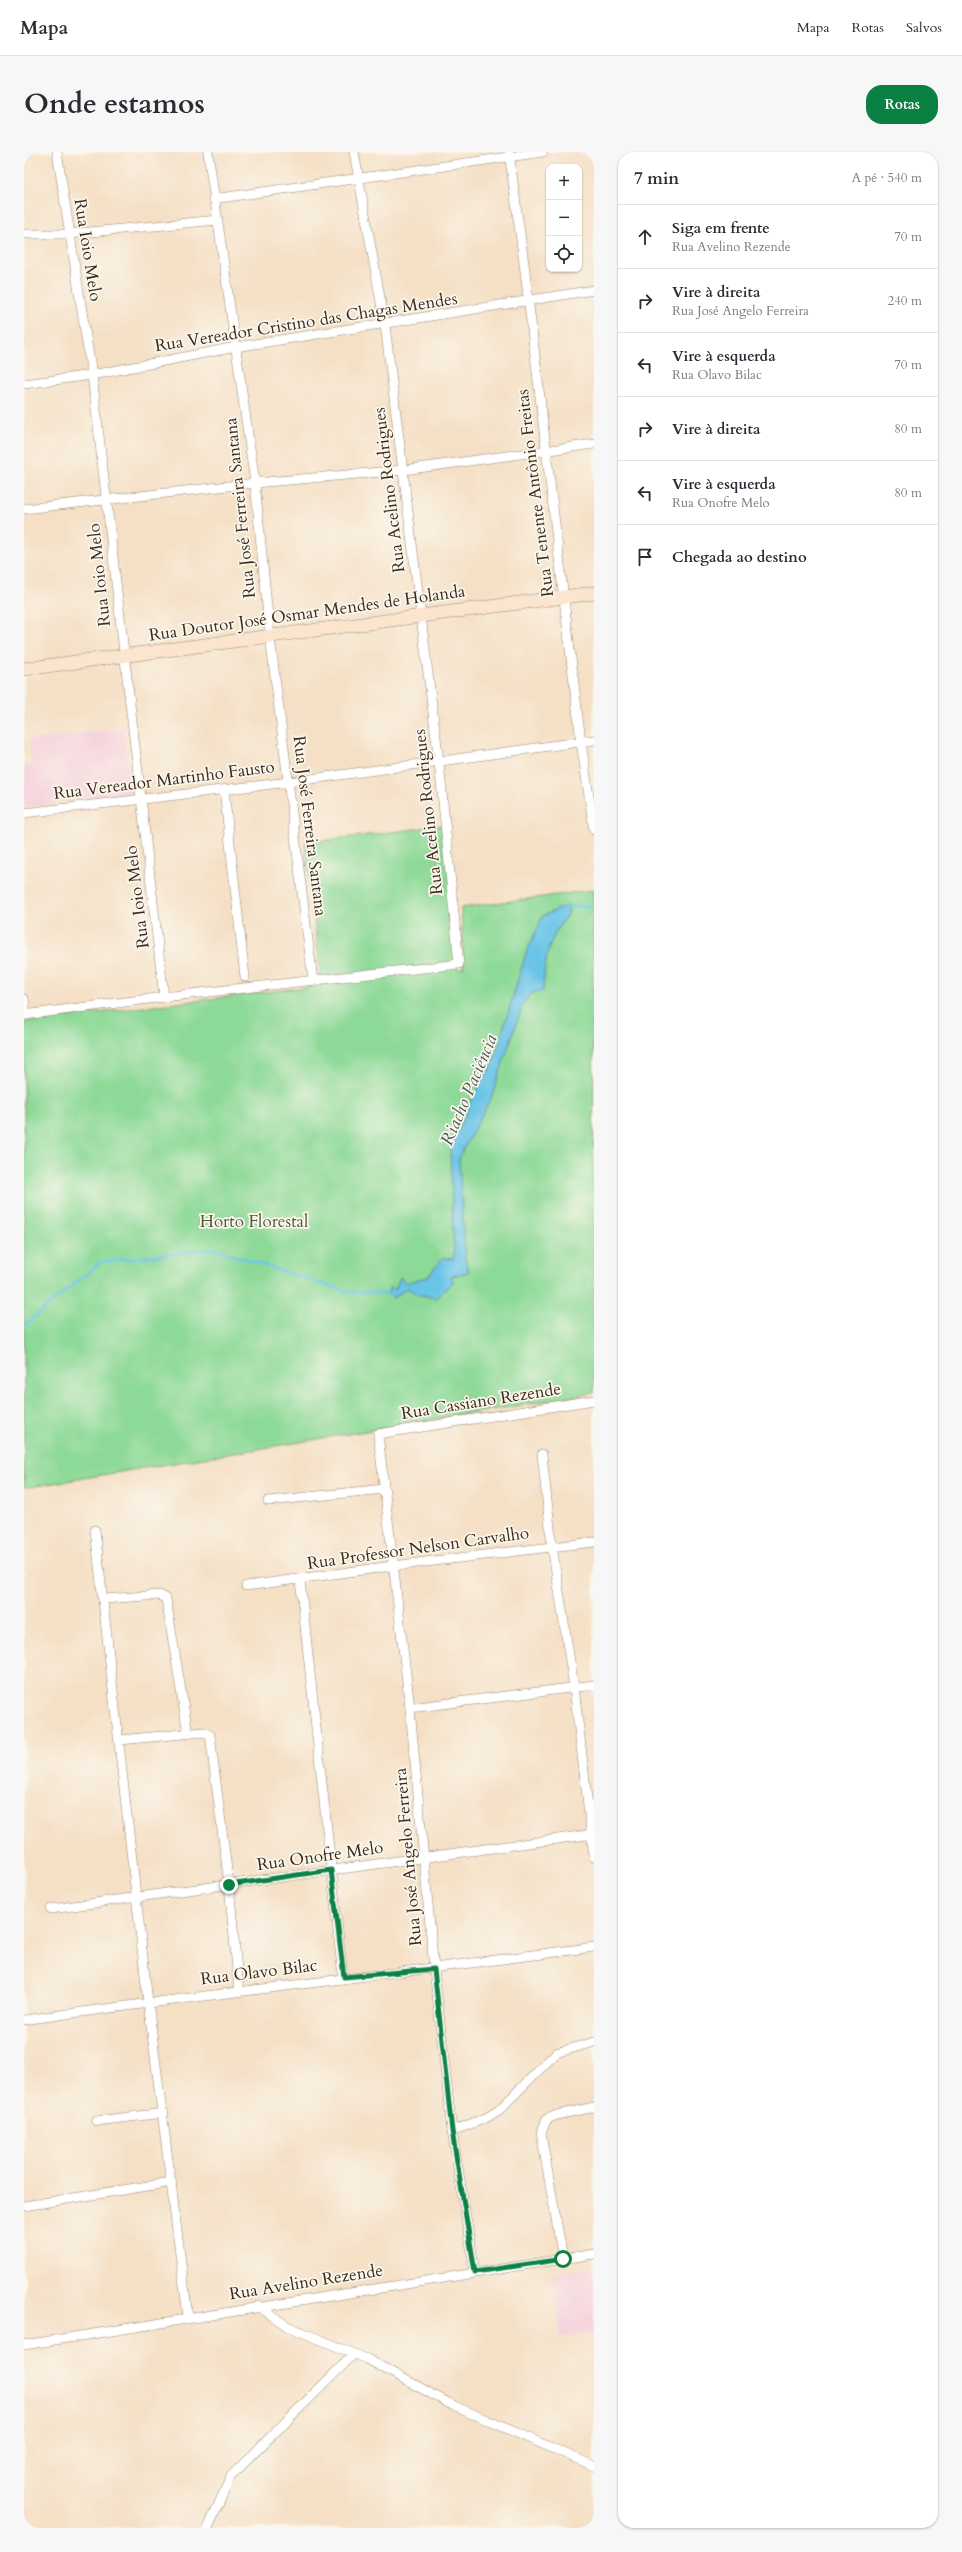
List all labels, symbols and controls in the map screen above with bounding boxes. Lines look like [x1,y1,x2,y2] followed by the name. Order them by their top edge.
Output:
[20,15,68,41] text: Mapa
[797,18,830,37] text: Mapa
[852,18,884,37] text: Rotas
[906,18,942,37] text: Salvos
[24,85,205,123] text: Onde estamos
[866,85,938,124] button: Rotas
[546,164,582,272] map controls
[546,164,582,200] button: +
[634,167,679,190] text: 7 min
[852,169,922,187] text: A pé · 540 m
[69,197,107,303] street label: Rua Ioio Melo
[546,200,582,236] button: −
[672,218,770,238] text: Siga em frente
[634,226,656,248] icon: ahead
[894,228,922,246] text: 70 m
[546,236,582,272] button: locate
[672,238,791,256] text: Rua Avelino Rezende
[672,282,760,302] text: Vire à direita
[153,287,459,357] street label: Rua Vereador Cristino das Chagas Mendes
[634,290,656,312] icon: right
[888,292,922,310] text: 240 m
[672,302,809,320] text: Rua José Angelo Ferreira
[672,346,776,366] text: Vire à esquerda
[634,354,656,376] icon: left
[894,356,922,374] text: 70 m
[672,366,762,384] text: Rua Olavo Bilac
[511,387,559,598] street label: Rua Tenente Antônio Freitas
[367,406,411,574] street label: Rua Acelino Rodrigues
[219,416,261,600] street label: Rua José Ferreira Santana
[634,418,656,440] icon: right
[672,419,760,439] text: Vire à direita
[894,420,922,438] text: 80 m
[672,474,776,494] text: Vire à esquerda
[634,482,656,504] icon: left
[894,484,922,502] text: 80 m
[672,494,769,512] text: Rua Onofre Melo
[82,522,116,628] street label: Rua Ioio Melo
[634,546,656,568] icon: arrive
[672,547,807,567] text: Chegada ao destino
[147,579,467,647] street label: Rua Doutor José Osmar Mendes de Holanda
[408,728,448,896] street label: Rua Acelino Rodrigues
[288,734,333,918] street label: Rua José Ferreira Santana
[52,755,276,805] street label: Rua Vereador Martinho Fausto
[119,844,155,950] street label: Rua Ioio Melo
[434,1031,504,1149] water label: Riacho Paciência
[200,1210,309,1233] park label: Horto Florestal
[399,1377,563,1425] street label: Rua Cassiano Rezende
[306,1521,530,1575] street label: Rua Professor Nelson Carvalho
[389,1766,427,1947] street label: Rua José Angelo Ferreira
[255,1836,385,1876] street label: Rua Onofre Melo
[220,1876,238,1894] route end
[199,1953,319,1991] street label: Rua Olavo Bilac
[554,2250,572,2268] route start
[228,2259,384,2305] street label: Rua Avelino Rezende

